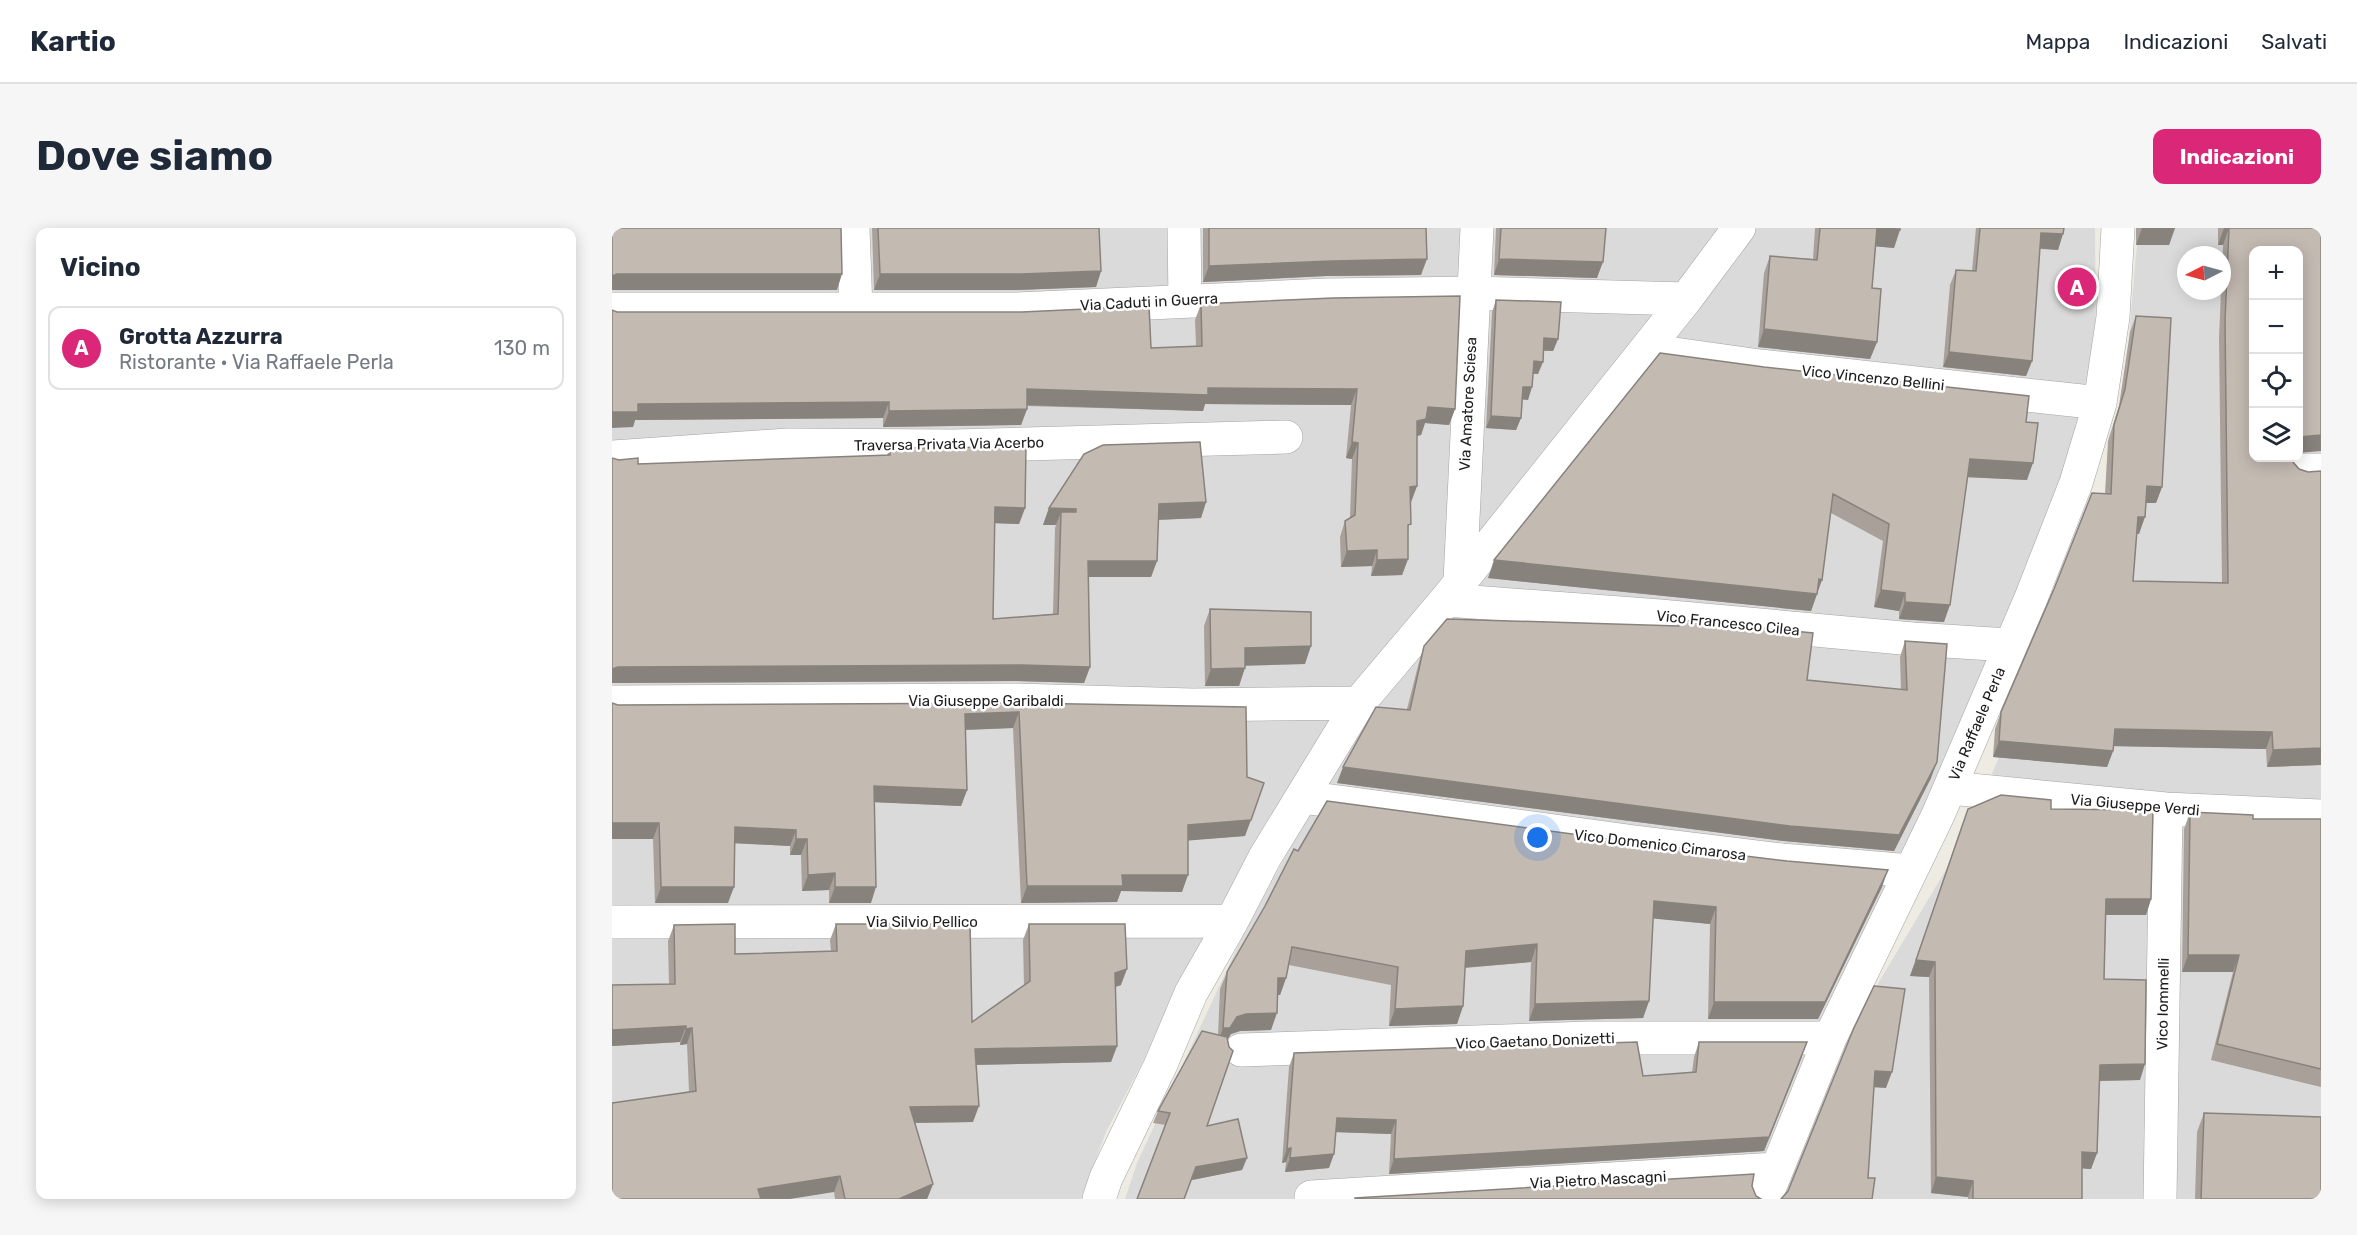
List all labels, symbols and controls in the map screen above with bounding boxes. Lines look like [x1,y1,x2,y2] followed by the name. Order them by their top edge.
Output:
[30,25,116,58] text: Kartio
[2025,29,2090,54] text: Mappa
[2123,29,2228,54] text: Indicazioni
[2261,29,2327,54] text: Salvati
[2153,129,2321,184] button: Indicazioni
[36,131,273,181] text: Dove siamo
[2177,246,2231,300] north arrow
[2249,246,2303,462] map controls
[2249,246,2303,300] button: +
[60,252,141,283] text: Vicino
[2058,264,2096,310] pin: A
[1079,289,1219,315] street label: Via Caduti in Guerra
[2249,300,2303,354] button: −
[119,323,283,350] text: Grotta Azzurra
[74,336,89,360] text: A
[494,336,550,360] text: 130 m
[1455,337,1481,471] street label: Via Amatore Sciesa
[119,350,394,374] text: Ristorante · Via Raffaele Perla
[2249,354,2303,408] button: locate
[1801,362,1945,394] street label: Vico Vincenzo Bellini
[2249,408,2303,462] button: layers
[854,433,1044,455] street label: Traversa Privata Via Acerbo
[1655,607,1801,639] street label: Vico Francesco Cilea
[1945,665,2009,783] street label: Via Raffaele Perla
[908,692,1064,710] street label: Via Giuseppe Garibaldi
[2070,790,2200,820] street label: Via Giuseppe Verdi
[1523,823,1552,852] your location
[1573,826,1747,864] street label: Vico Domenico Cimarosa
[866,913,978,931] street label: Via Silvio Pellico
[2153,958,2173,1050] street label: Vico Iommelli
[1455,1029,1615,1053] street label: Vico Gaetano Donizetti
[1529,1167,1667,1193] street label: Via Pietro Mascagni

